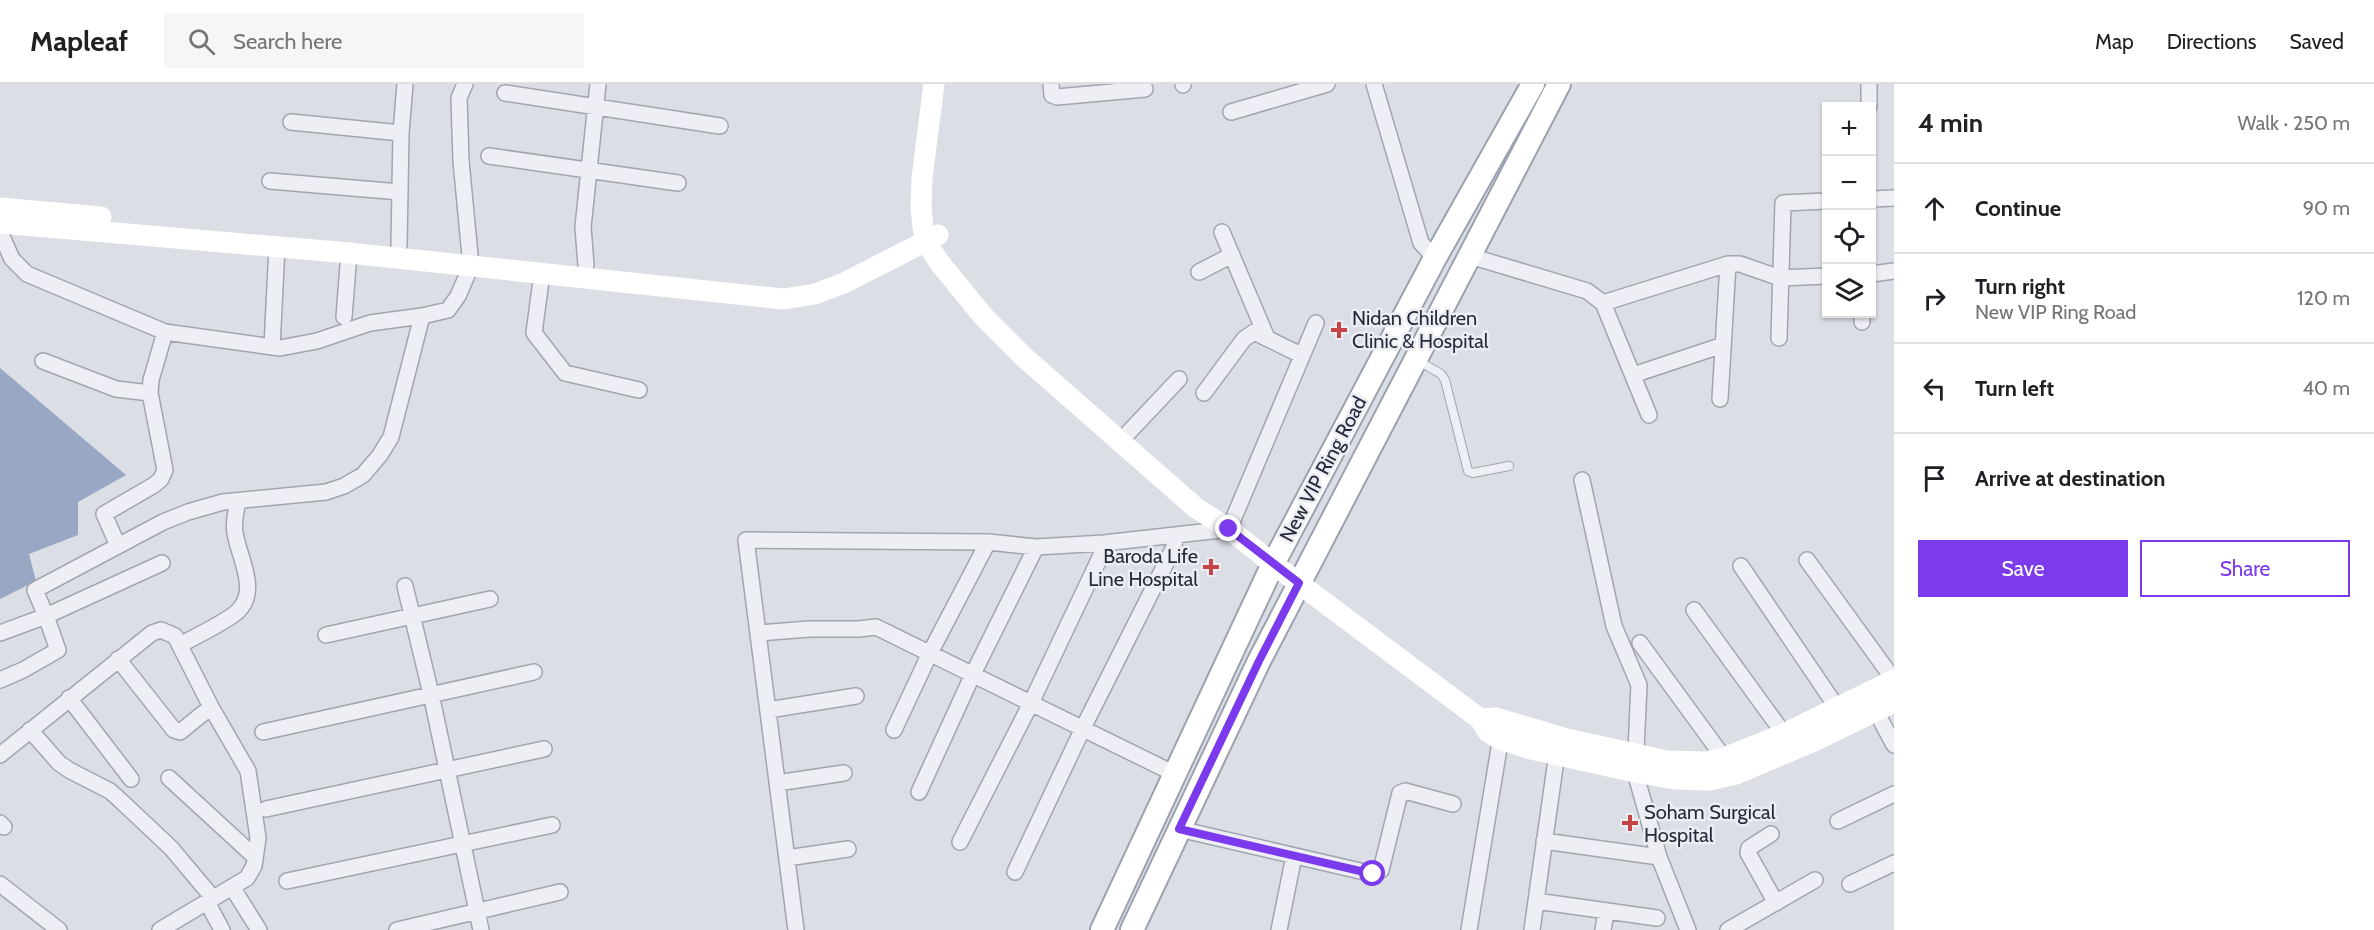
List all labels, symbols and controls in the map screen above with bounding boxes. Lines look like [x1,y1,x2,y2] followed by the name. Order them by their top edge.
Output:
[164,14,584,68] search box
[30,24,128,58] text: Mapleaf
[185,25,218,58] icon: search
[233,28,342,55] text: Search here
[2095,29,2134,54] text: Map
[2167,29,2256,54] text: Directions
[2289,29,2344,54] text: Saved
[1822,102,1876,318] map controls
[1822,102,1876,156] button: +
[1918,107,1983,139] text: 4 min
[2238,111,2350,135] text: Walk · 250 m
[1822,156,1876,210] button: −
[1918,192,1951,225] icon: ahead
[1975,195,2061,222] text: Continue
[2303,196,2350,220] text: 90 m
[1822,210,1876,264] button: locate
[1822,264,1876,318] button: layers
[1975,273,2065,300] text: Turn right
[1918,282,1951,315] icon: right
[2297,286,2350,310] text: 120 m
[1975,300,2136,324] text: New VIP Ring Road
[1352,306,1489,353] place label: Nidan Children Clinic & Hospital
[1330,321,1348,339] marker: Nidan Children Clinic & Hospital
[1918,372,1951,405] icon: left
[1975,375,2054,402] text: Turn left
[2302,376,2350,400] text: 40 m
[1275,392,1371,546] street label: New VIP Ring Road
[1918,462,1951,495] icon: arrive
[1975,465,2165,492] text: Arrive at destination
[1215,515,1241,541] route end
[1918,540,2128,597] button: Save
[2140,540,2350,597] button: Share
[1088,544,1198,591] place label: Baroda Life Line Hospital
[1202,558,1220,576] marker: Baroda Life Line Hospital
[1644,800,1776,847] place label: Soham Surgical Hospital
[1621,814,1639,832] marker: Soham Surgical Hospital
[1359,860,1385,886] route start

